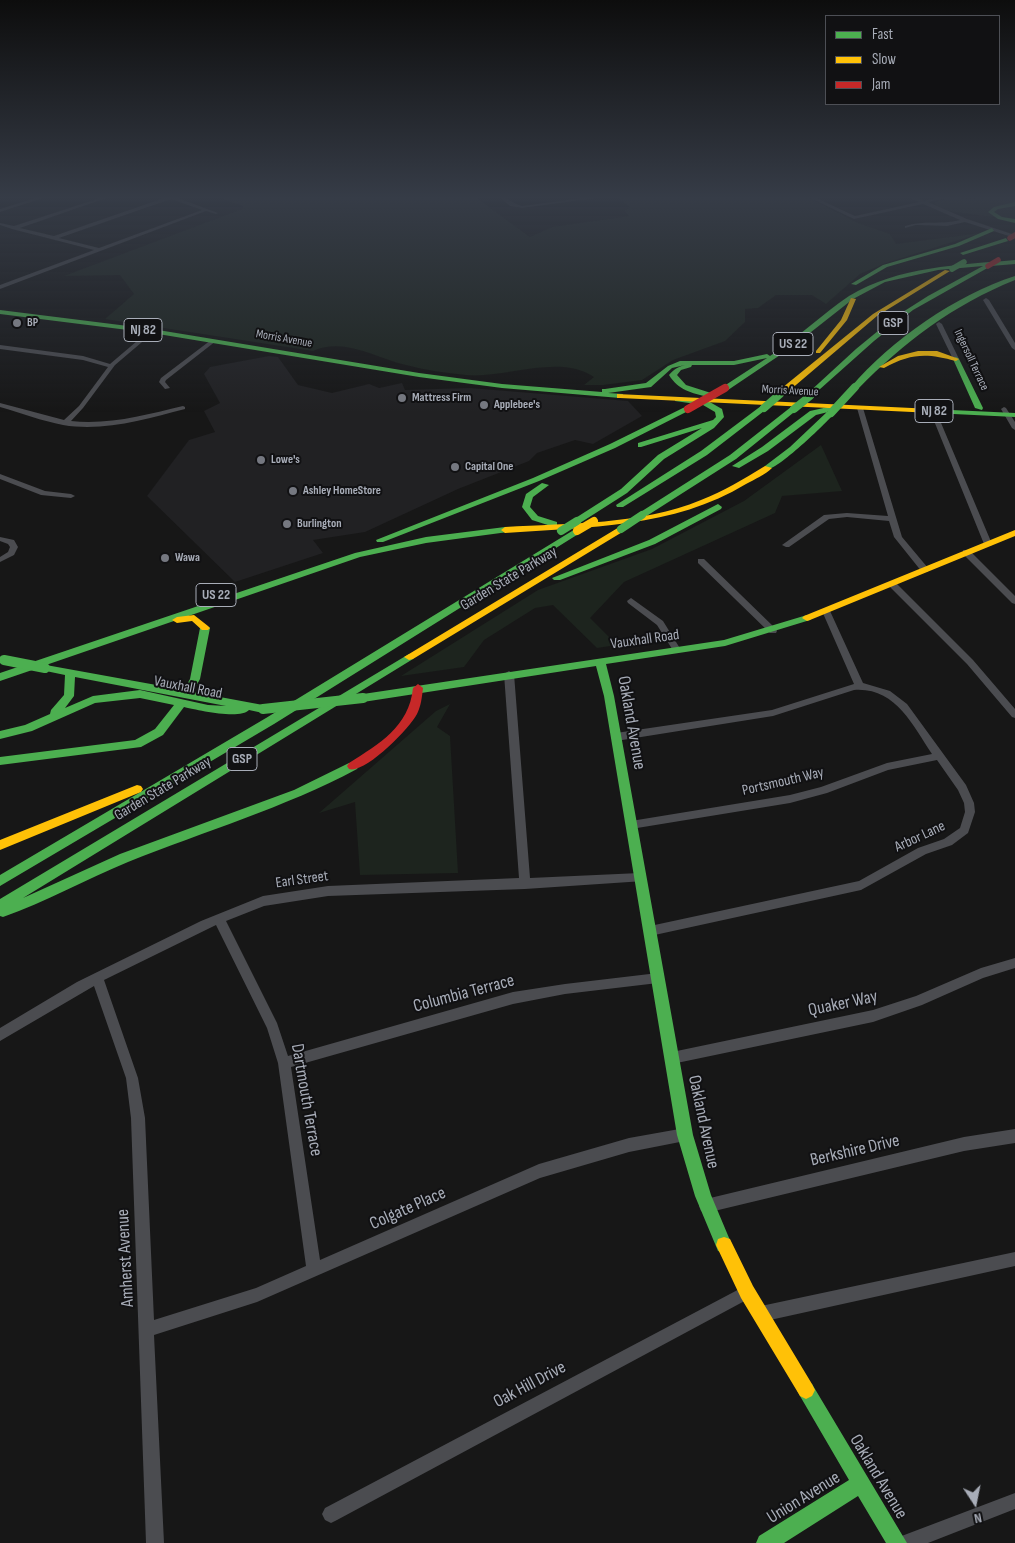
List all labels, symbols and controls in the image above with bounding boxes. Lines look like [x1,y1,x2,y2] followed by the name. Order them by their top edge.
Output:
[825,15,1000,105] legend
[872,25,893,44] text: Fast
[872,50,896,69] text: Slow
[872,75,890,94] text: Jam
[878,312,908,334] road number: GSP
[27,316,38,330] place label: BP
[11,317,23,329] marker: BP
[124,318,162,342] road number: NJ 82
[255,327,313,351] street label: Morris Avenue
[951,327,991,393] street label: Ingersoll Terrace
[773,332,813,356] road number: US 22
[761,382,819,400] street label: Morris Avenue
[412,391,471,405] place label: Mattress Firm
[396,392,408,404] marker: Mattress Firm
[494,398,540,412] place label: Applebee's
[478,399,490,411] marker: Applebee's
[915,400,953,422] road number: NJ 82
[271,453,300,467] place label: Lowe's
[255,454,267,466] marker: Lowe's
[465,460,513,474] place label: Capital One
[449,461,461,473] marker: Capital One
[303,484,381,498] place label: Ashley HomeStore
[287,485,299,497] marker: Ashley HomeStore
[297,517,341,531] place label: Burlington
[281,518,293,530] marker: Burlington
[457,543,561,615] street label: Garden State Parkway
[175,551,200,565] place label: Wawa
[159,552,171,564] marker: Wawa
[196,584,236,606] road number: US 22
[610,626,680,654] street label: Vauxhall Road
[152,673,224,703] street label: Vauxhall Road
[612,674,650,772] street label: Oakland Avenue
[227,748,257,771] road number: GSP
[111,753,215,825] street label: Garden State Parkway
[740,764,826,800] street label: Portsmouth Way
[892,817,948,857] street label: Arbor Lane
[275,867,329,893] street label: Earl Street
[411,970,517,1018] street label: Columbia Terrace
[806,986,880,1022] street label: Quaker Way
[285,1042,327,1158] street label: Dartmouth Terrace
[683,1073,723,1171] street label: Oakland Avenue
[808,1130,902,1172] street label: Berkshire Drive
[367,1183,449,1235] street label: Colgate Place
[113,1208,139,1308] street label: Amherst Avenue
[490,1357,570,1413] street label: Oak Hill Drive
[844,1431,912,1523] street label: Oakland Avenue
[764,1467,844,1529] street label: Union Avenue
[950,1478,1000,1528] north arrow
[973,1509,983,1527] text: N

